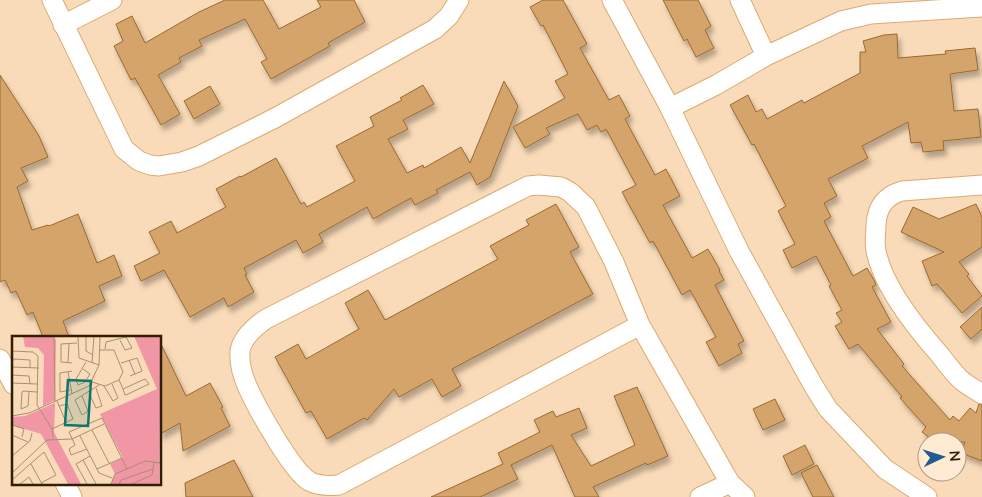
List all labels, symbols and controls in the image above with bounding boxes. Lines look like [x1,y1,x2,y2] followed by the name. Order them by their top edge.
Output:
[12,336,161,484] inset map
[917,432,967,482] north arrow
[947,450,964,462] text: N

